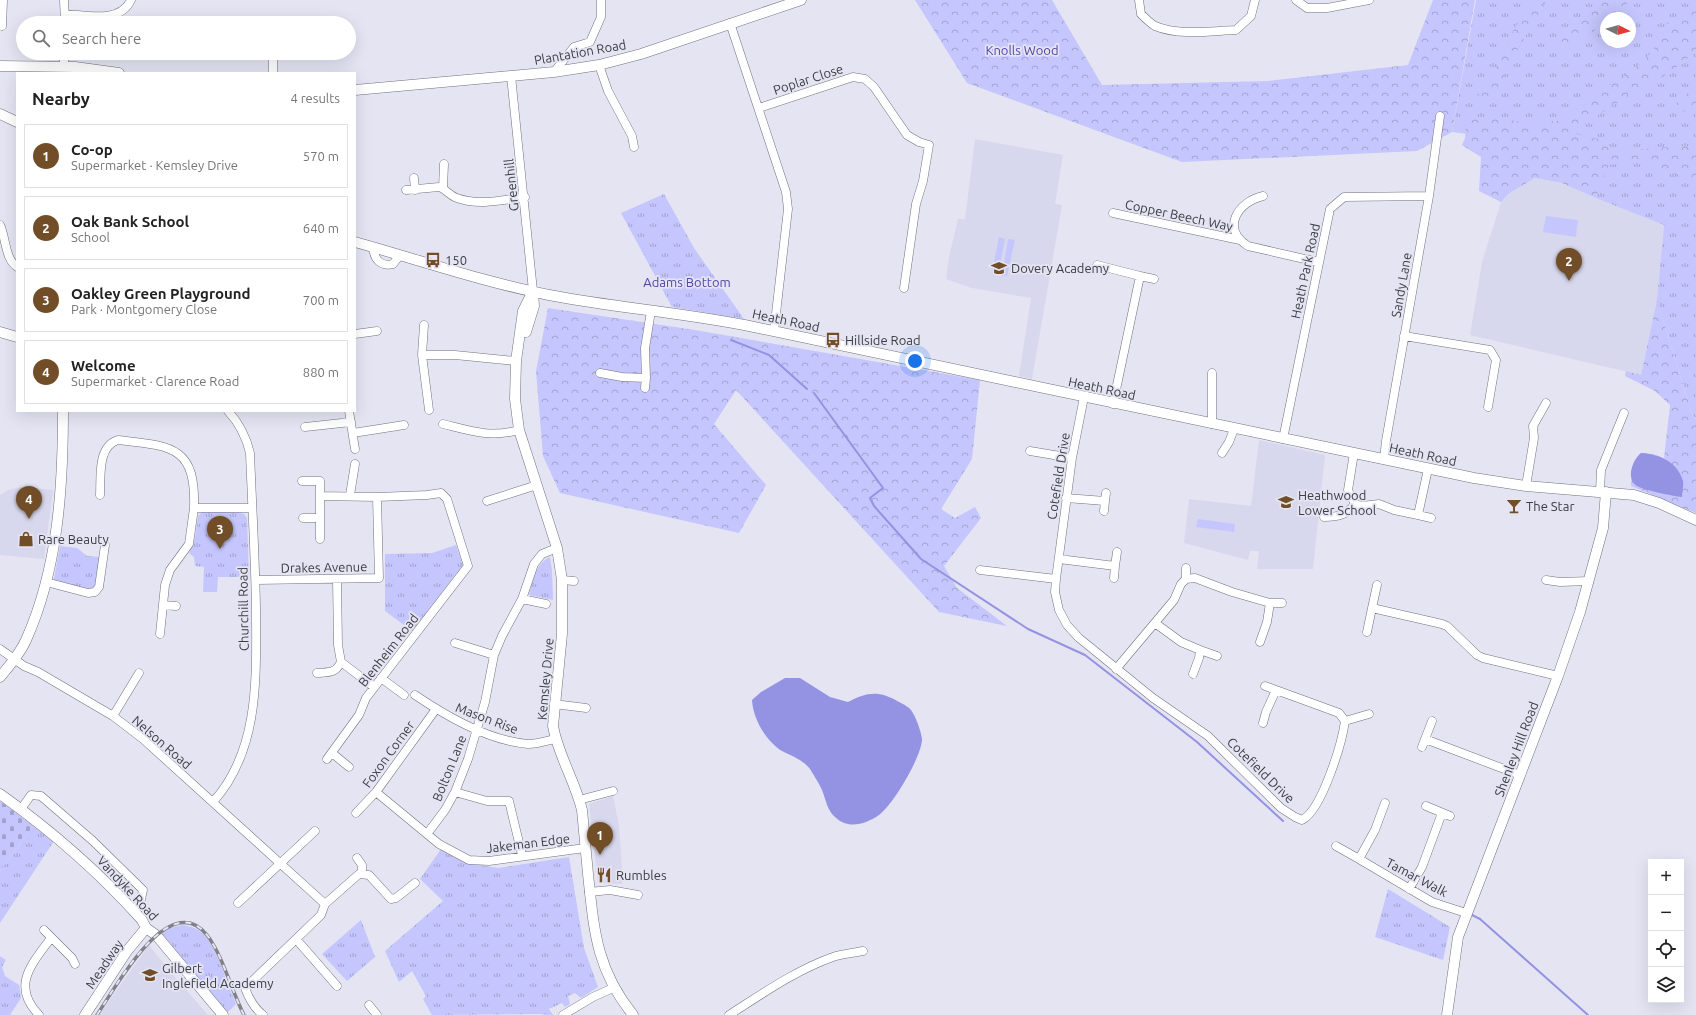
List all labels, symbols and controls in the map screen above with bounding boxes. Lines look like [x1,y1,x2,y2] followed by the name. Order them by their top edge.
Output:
[1600,12,1636,48] north arrow
[16,16,356,60] search box
[30,27,52,49] icon: search
[62,30,141,47] text: Search here
[533,37,627,67] street label: Plantation Road
[985,43,1059,57] park label: Knolls Wood
[771,61,845,97] street label: Poplar Close
[32,89,90,108] text: Nearby
[290,91,340,105] text: 4 results
[71,141,113,158] text: Co-op
[42,149,50,163] text: 1
[303,149,339,163] text: 570 m
[501,157,521,212] street label: Greenhill
[71,158,238,172] text: Supermarket · Kemsley Drive
[1124,197,1234,233] street label: Copper Beech Way
[71,213,189,230] text: Oak Bank School
[42,221,50,235] text: 2
[303,221,339,235] text: 640 m
[1288,222,1322,320] street label: Heath Park Road
[71,230,110,244] text: School
[1556,248,1582,281] pin: 2
[424,251,442,269] bus stop icon: 150
[1388,251,1414,319] street label: Sandy Lane
[445,253,467,267] place label: 150
[990,259,1008,277] school or university icon: Dovery Academy
[1011,261,1109,275] place label: Dovery Academy
[643,275,731,289] park label: Adams Bottom
[71,285,251,302] text: Oakley Green Playground
[42,293,50,307] text: 3
[303,293,339,307] text: 700 m
[71,302,217,316] text: Park · Montgomery Close
[751,306,821,334] street label: Heath Road
[824,331,842,349] bus stop icon: Hillside Road
[845,333,921,347] place label: Hillside Road
[905,351,925,371] your location
[71,357,136,374] text: Welcome
[42,365,50,379] text: 4
[303,365,339,379] text: 880 m
[71,374,239,388] text: Supermarket · Clarence Road
[1067,374,1137,402] street label: Heath Road
[1044,432,1072,520] street label: Cotefield Drive
[1388,440,1458,468] street label: Heath Road
[16,486,42,519] pin: 4
[1298,488,1377,517] place label: Heathwood Lower School
[1277,493,1295,511] school or university icon: Heathwood Lower School
[1505,497,1523,515] bar icon: The Star
[1526,499,1574,513] place label: The Star
[207,516,233,549] pin: 3
[17,530,35,548] shop icon: Rare Beauty
[38,532,109,546] place label: Rare Beauty
[281,559,367,575] street label: Drakes Avenue
[235,567,251,651] street label: Churchill Road
[355,611,421,689] street label: Blenheim Road
[534,637,556,721] street label: Kemsley Drive
[454,700,520,736] street label: Mason Rise
[1491,700,1541,798] street label: Shenley Hill Road
[130,713,194,771] street label: Nelson Road
[359,718,417,790] street label: Foxon Corner
[429,733,469,803] street label: Bolton Lane
[1225,734,1297,806] street label: Cotefield Drive
[587,822,613,855] pin: 1
[485,831,571,855] street label: Jakeman Edge
[95,853,161,923] street label: Vandyke Road
[1384,855,1451,899] street label: Tamar Walk
[1648,859,1684,1003] map controls
[1648,859,1684,895] button: +
[595,866,613,884] restaurant icon: Rumbles
[616,868,667,882] place label: Rumbles
[1648,895,1684,931] button: −
[1648,931,1684,967] button: locate
[83,937,125,991] street label: Meadway
[162,961,273,990] place label: Gilbert Inglefield Academy
[141,966,159,984] school or university icon: Gilbert Inglefield Academy
[1648,967,1684,1003] button: layers

